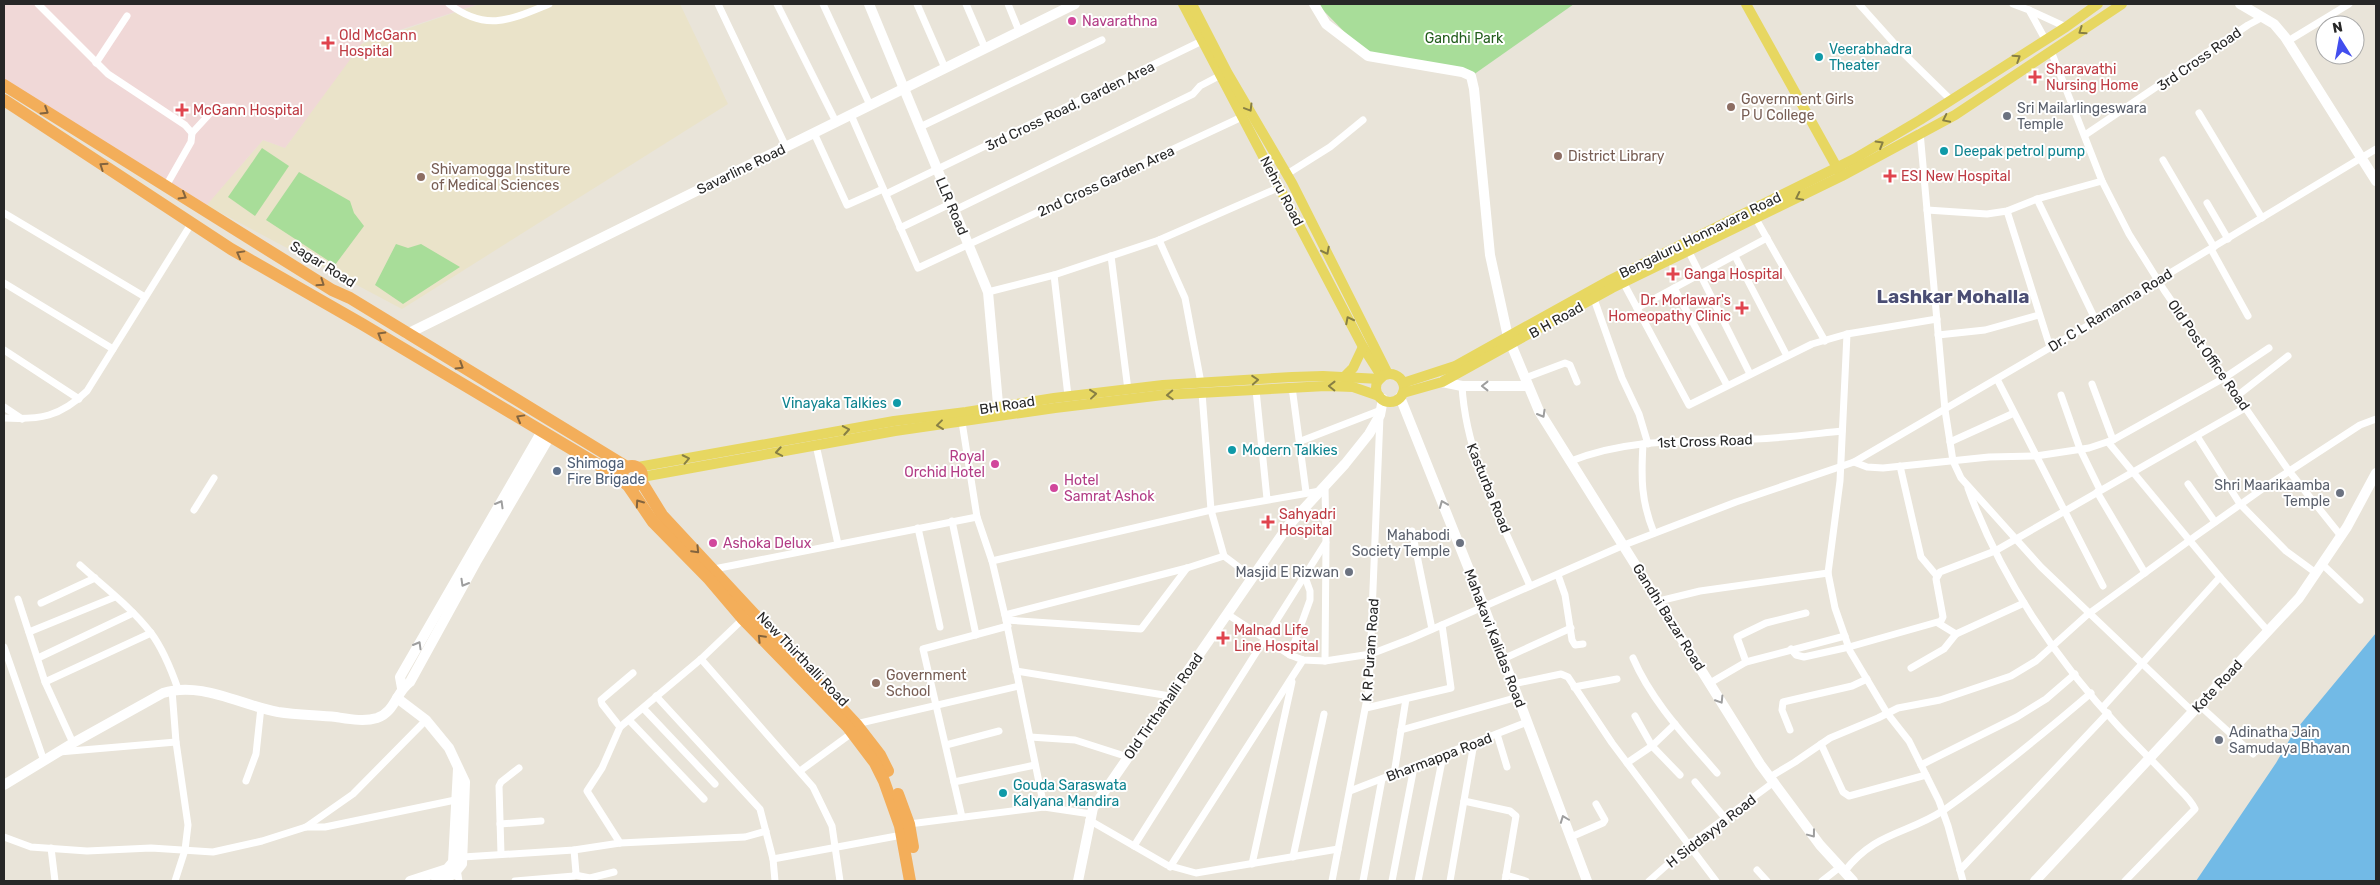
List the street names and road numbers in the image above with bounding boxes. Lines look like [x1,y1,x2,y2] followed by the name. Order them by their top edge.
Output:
[2154,24,2245,95] street label: 3rd Cross Road
[983,58,1158,155] street label: 3rd Cross Road, Garden Area
[694,141,788,198] street label: Savarline Road
[1035,142,1177,221] street label: 2nd Cross Garden Area
[1256,153,1307,229] street label: Nehru Road
[932,175,971,238] street label: LLR Road
[1616,189,1784,282] street label: Bengaluru Honnavara Road
[287,238,359,291] street label: Sagar Road
[2045,265,2176,356] street label: Dr. C L Ramanna Road
[2164,297,2253,414] street label: Old Post Office Road
[1526,299,1586,342] street label: B H Road
[978,393,1036,418] street label: BH Road
[1657,431,1753,452] street label: 1st Cross Road
[1463,441,1514,535] street label: Kasturba Road
[1629,561,1708,674] street label: Gandhi Bazar Road
[1460,567,1529,710] street label: Mahakavi Kalidas Road
[1358,598,1383,702] street label: K R Puram Road
[753,609,852,710] street label: New Thirthalli Road
[1120,650,1206,763] street label: Old Tirthahalli Road
[2189,656,2246,716] street label: Kote Road
[1384,729,1495,785] street label: Bharmappa Road
[1663,791,1760,872] street label: H Siddayya Road

